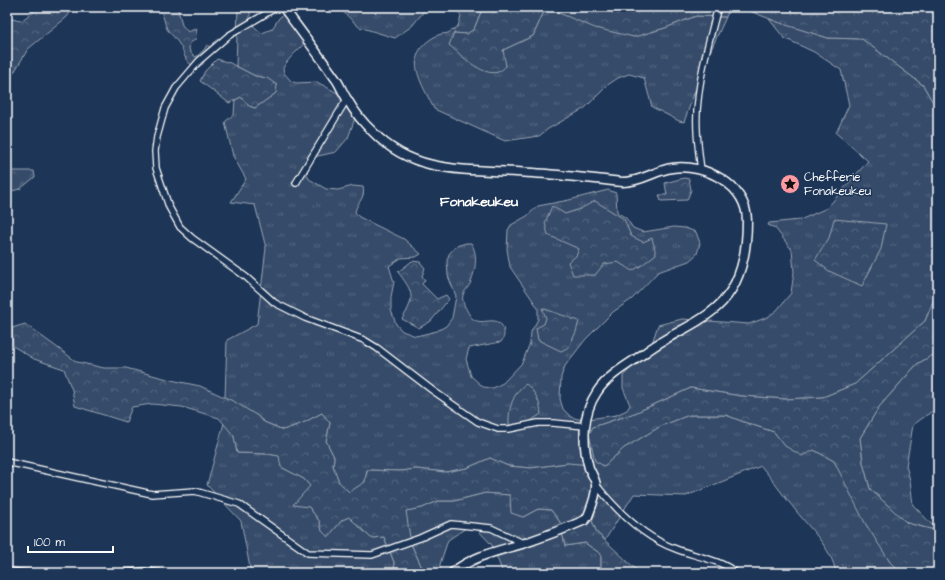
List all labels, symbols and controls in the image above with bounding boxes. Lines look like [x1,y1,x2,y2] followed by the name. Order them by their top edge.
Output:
[804,169,871,200] place label: Chefferie Fonakeukeu
[779,173,801,195] place icon: Chefferie Fonakeukeu
[440,192,518,212] district label: Fonakeukeu
[28,528,113,554] scale bar
[34,534,65,551] text: 100 m

